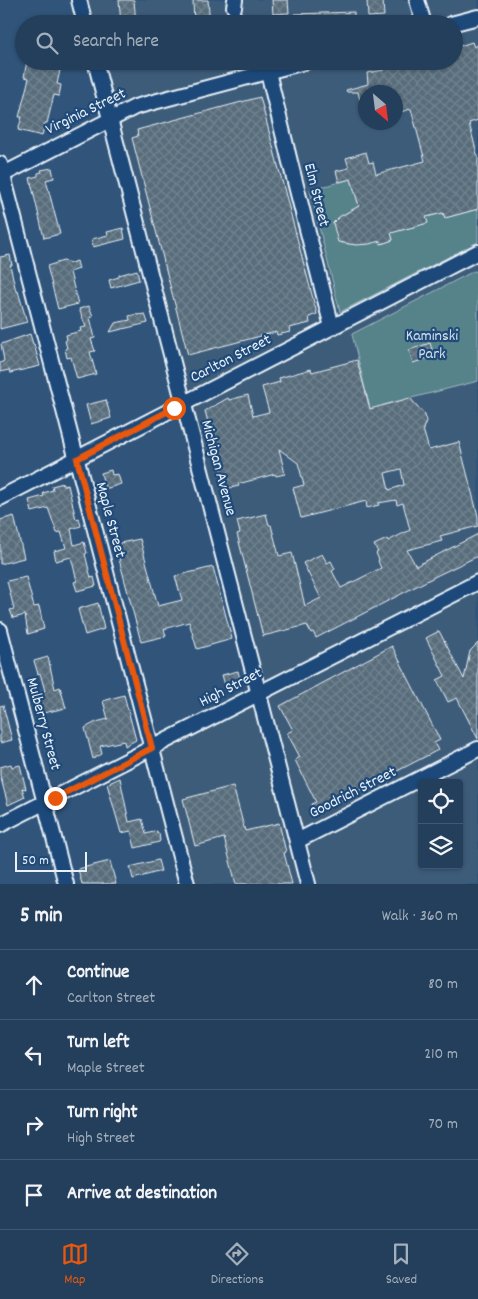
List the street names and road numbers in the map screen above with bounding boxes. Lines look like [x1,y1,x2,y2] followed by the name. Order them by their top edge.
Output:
[42,83,130,141] street label: Virginia Street
[297,161,335,229] street label: Elm Street
[187,329,276,389] street label: Carlton Street
[194,418,242,518] street label: Michigan Avenue
[89,480,131,561] street label: Maple Street
[195,662,267,714] street label: High Street
[20,675,66,773] street label: Mulberry Street
[305,761,401,825] street label: Goodrich Street

